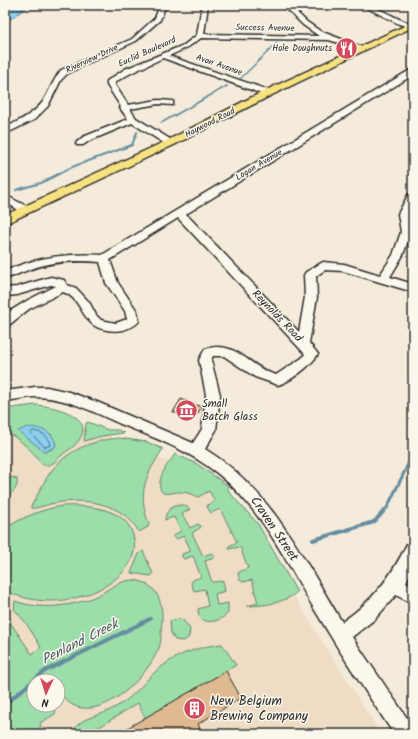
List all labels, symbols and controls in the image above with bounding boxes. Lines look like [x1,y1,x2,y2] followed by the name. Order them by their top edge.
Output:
[235,20,295,36] street label: Success Avenue
[116,32,179,71] street label: Euclid Boulevard
[334,35,360,61] restaurant icon: Hole Doughnuts
[63,40,121,78] street label: Riverview Drive
[272,41,332,56] place label: Hole Doughnuts
[194,50,244,80] street label: Avon Avenue
[182,104,238,142] street label: Haywood Road
[233,145,285,185] street label: Logan Avenue
[247,286,307,347] street label: Reynolds Road
[202,395,258,426] place label: Small Batch Glass
[174,397,200,423] museum icon: Small Batch Glass
[244,492,304,567] street label: Craven Street
[38,612,124,671] water label: Penland Creek
[26,673,66,713] north arrow
[210,691,309,727] place label: New Belgium Brewing Company
[41,693,49,711] text: N
[181,695,207,721] building icon: New Belgium Brewing Company

